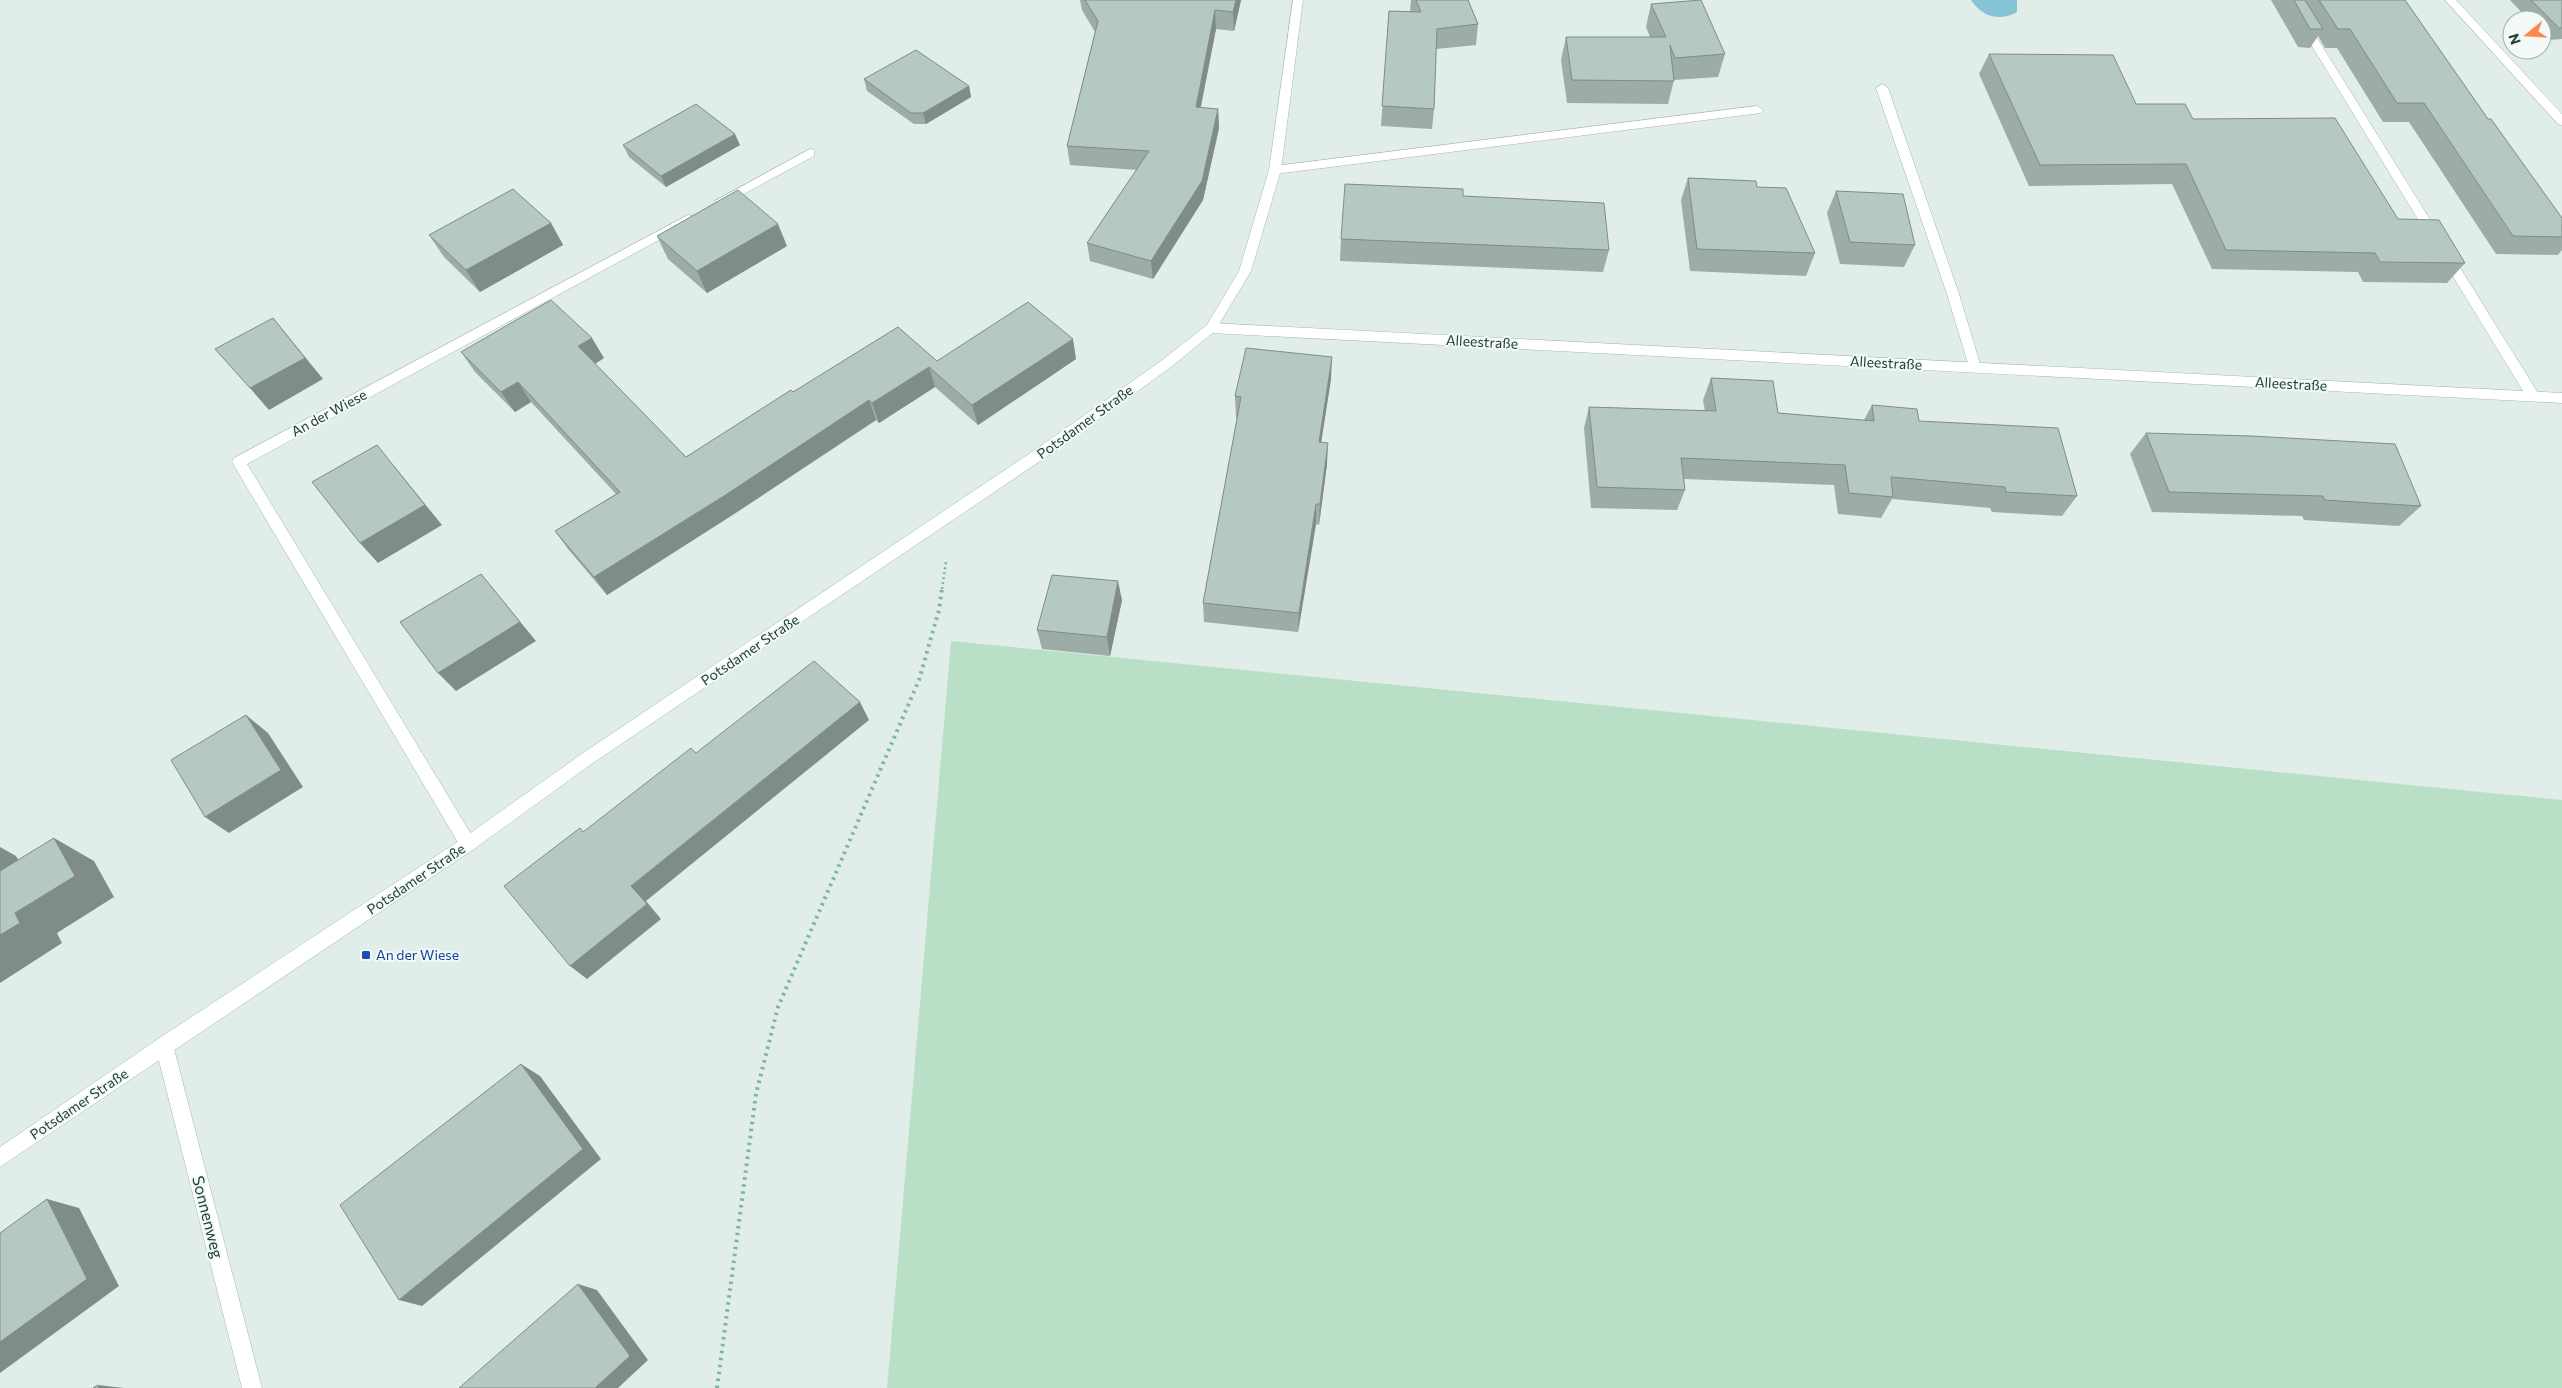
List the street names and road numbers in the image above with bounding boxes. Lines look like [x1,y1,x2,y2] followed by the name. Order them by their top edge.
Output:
[1445,331,1519,352] street label: Alleestraße
[1849,352,1923,373] street label: Alleestraße
[2254,373,2328,394] street label: Alleestraße
[1033,381,1136,462] street label: Potsdamer Straße
[288,386,369,440] street label: An der Wiese
[697,610,802,689] street label: Potsdamer Straße
[363,839,468,918] street label: Potsdamer Straße
[26,1064,131,1143] street label: Potsdamer Straße
[189,1174,228,1260] street label: Sonnenweg

